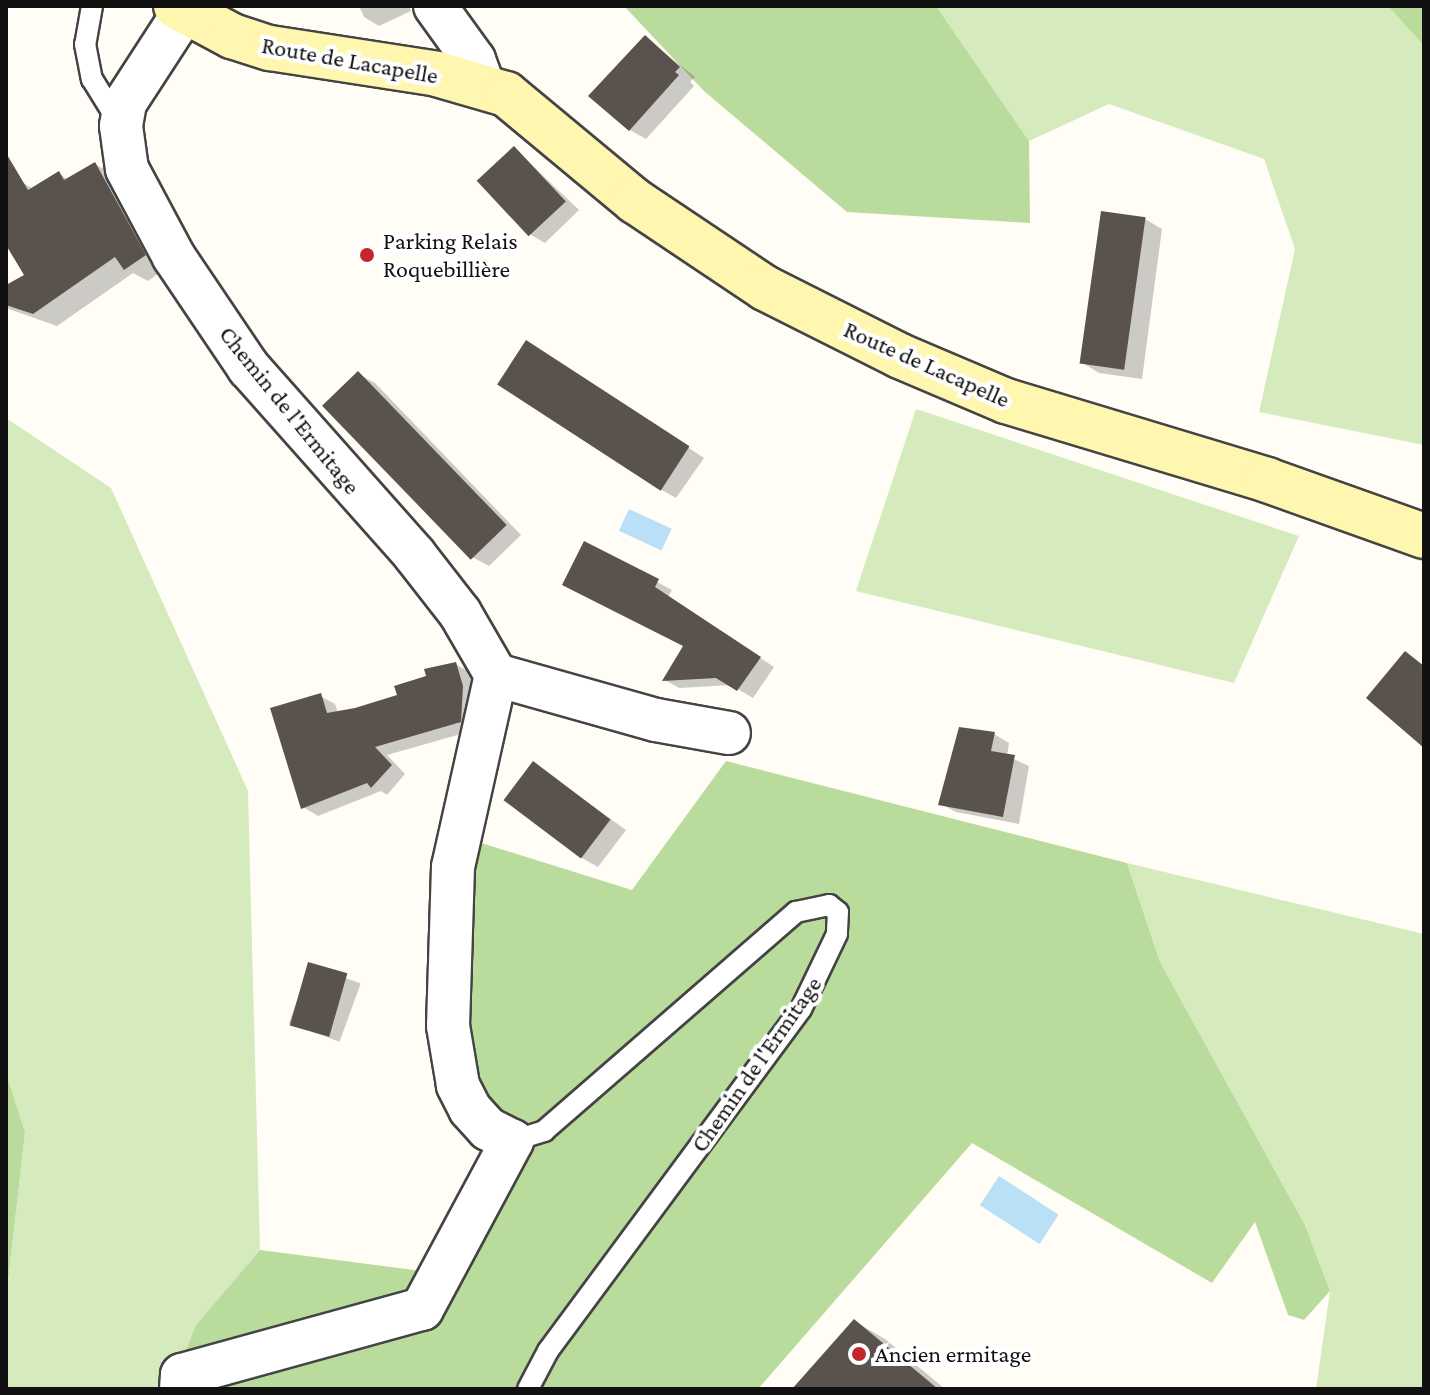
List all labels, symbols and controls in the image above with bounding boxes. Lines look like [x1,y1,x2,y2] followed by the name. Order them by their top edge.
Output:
[260,30,440,90] street label: Route de Lacapelle
[383,227,518,283] place label: Parking Relais Roquebillière
[358,246,376,264] marker: Parking Relais Roquebillière
[840,315,1014,413] street label: Route de Lacapelle
[213,320,367,500] street label: Chemin de l'Ermitage
[685,970,827,1158] street label: Chemin de l'Ermitage
[875,1340,1031,1368] place label: Ancien ermitage
[850,1345,868,1363] marker: Ancien ermitage

